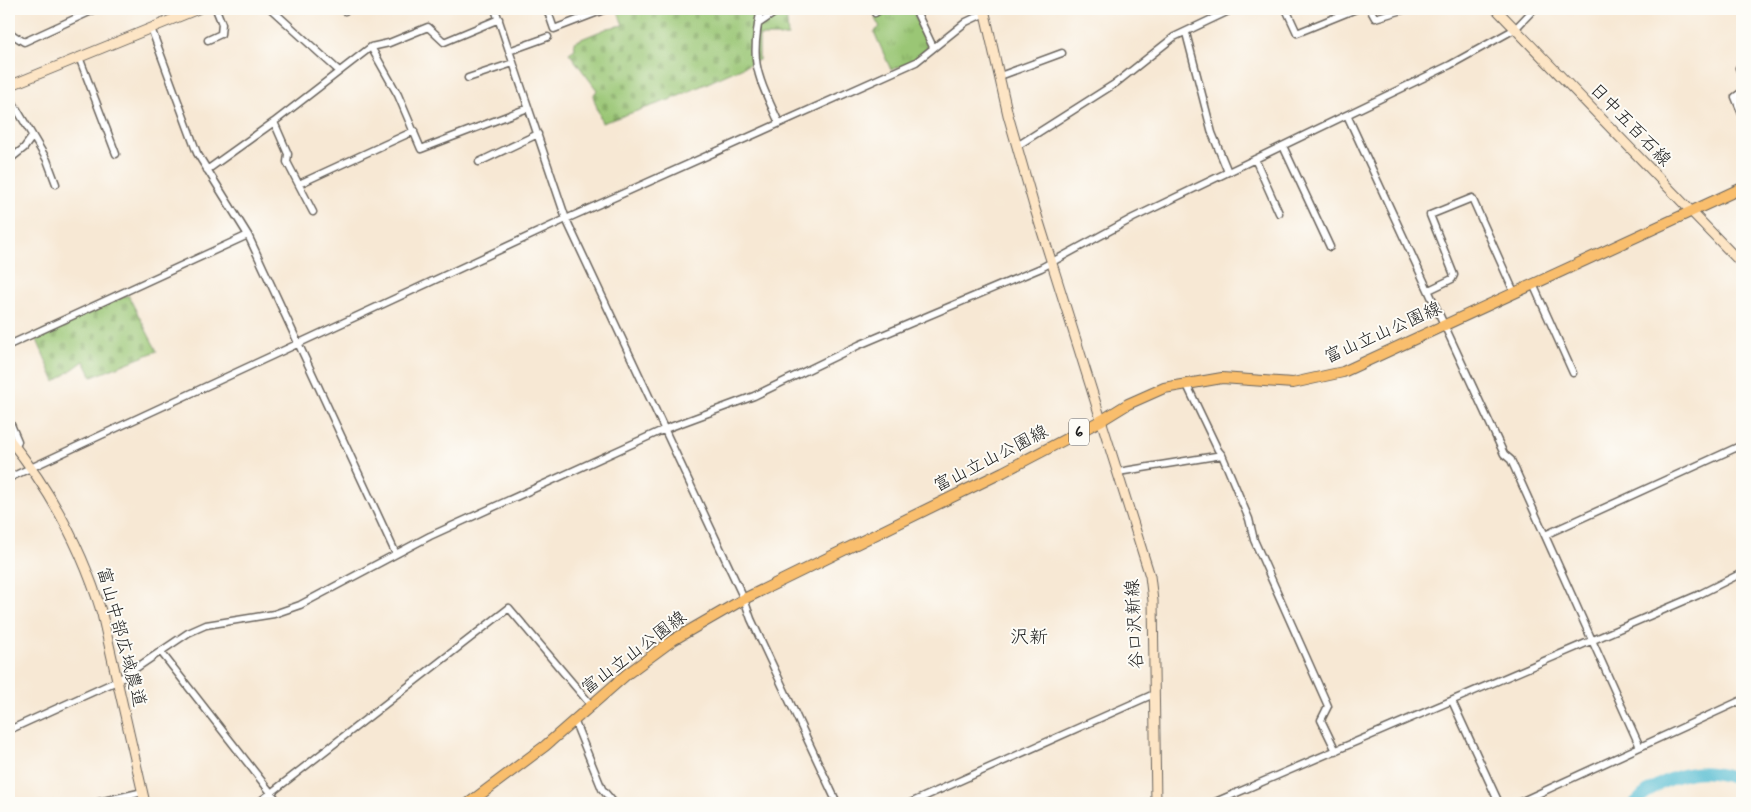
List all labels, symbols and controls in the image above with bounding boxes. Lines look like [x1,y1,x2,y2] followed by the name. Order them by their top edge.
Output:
[1584,78,1676,172] street label: 日中五百石線
[1321,296,1445,370] street label: 富山立山公園線
[1069,418,1089,446] road number: 6
[929,420,1053,498] street label: 富山立山公園線
[91,564,151,710] street label: 富山中部広域農道
[1121,578,1149,670] street label: 谷口沢新線
[576,606,692,700] street label: 富山立山公園線
[1010,625,1048,650] district label: 沢新

